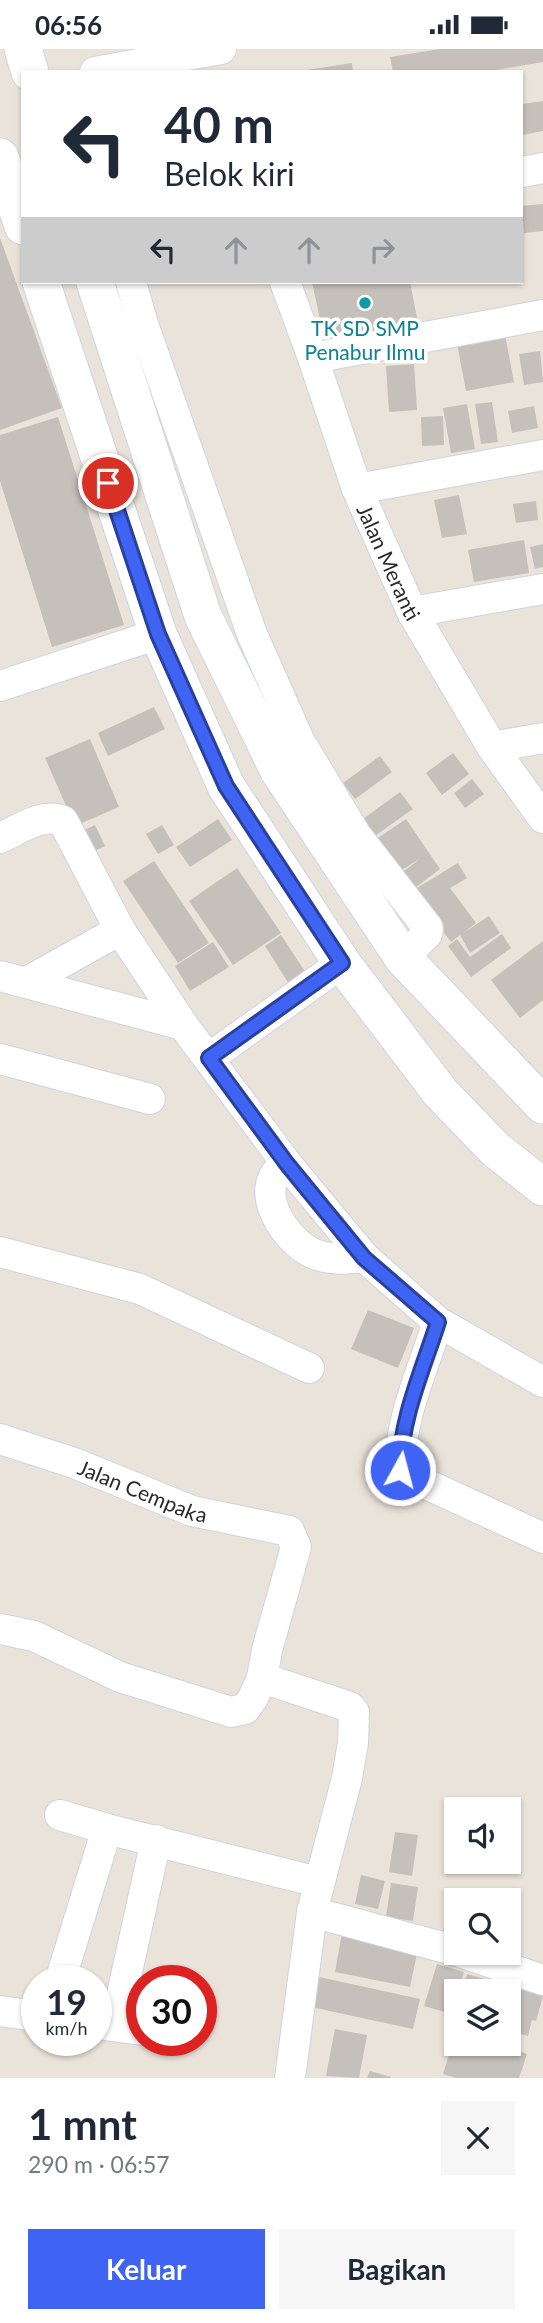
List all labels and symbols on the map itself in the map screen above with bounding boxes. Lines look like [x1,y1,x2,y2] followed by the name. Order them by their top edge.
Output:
[357,295,373,311] marker: TK SD SMP Penabur Ilmu
[304,315,426,364] place label: TK SD SMP Penabur Ilmu
[78,453,138,513] pin
[353,500,426,625] street label: Jalan Meranti
[363,1433,437,1507] position arrow
[75,1454,209,1526] street label: Jalan Cempaka
[126,1965,217,2056] speed limit sign: 30

